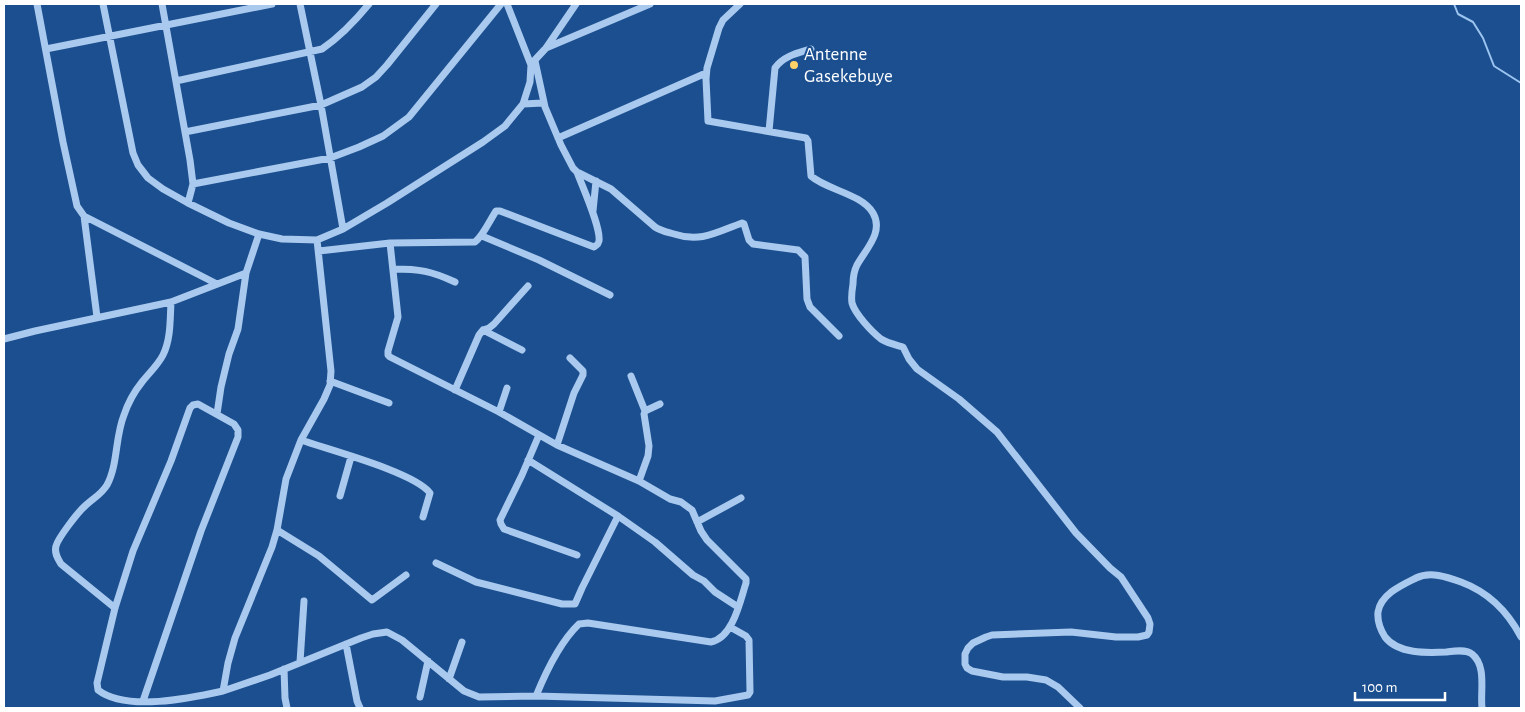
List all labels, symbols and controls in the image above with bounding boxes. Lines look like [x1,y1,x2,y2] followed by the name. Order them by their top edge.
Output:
[804,45,893,86] place label: Antenne Gasekebuye
[788,59,800,71] marker: Antenne Gasekebuye
[1355,670,1445,702] scale bar
[1362,680,1397,695] text: 100 m

